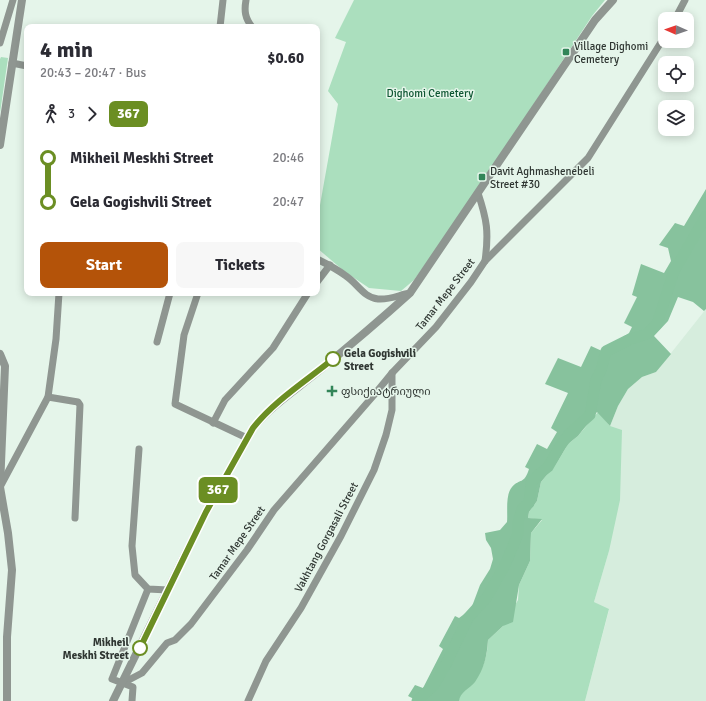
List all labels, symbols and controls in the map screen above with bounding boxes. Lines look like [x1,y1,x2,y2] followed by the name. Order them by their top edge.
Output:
[658,12,694,48] north arrow
[658,12,694,136] map controls
[40,36,93,63] text: 4 min
[574,40,648,66] place label: Village Dighomi Cemetery
[561,47,571,57] marker: Village Dighomi Cemetery
[267,49,304,67] text: $0.60
[658,56,694,92] button: locate
[40,65,146,81] text: 20:43 – 20:47 · Bus
[387,87,474,100] park label: Dighomi Cemetery
[658,100,694,136] button: layers
[40,103,62,125] icon: walk
[81,103,103,125] icon: forward
[117,105,140,122] text: 367
[68,106,75,122] text: 3
[70,149,213,167] text: Mikheil Meskhi Street
[272,150,304,166] text: 20:46
[490,165,595,191] place label: Davit Aghmashenebeli Street #30
[477,172,487,182] marker: Davit Aghmashenebeli Street #30
[70,193,212,211] text: Gela Gogishvili Street
[272,194,304,210] text: 20:47
[40,242,168,288] button: Start
[176,242,304,288] button: Tickets
[413,256,478,333] street label: Tamar Mepe Street
[344,347,416,373] place label: Gela Gogishvili Street
[325,351,341,367] marker: Gela Gogishvili Street
[326,385,338,397] marker: ფსიქიატრიული
[341,385,431,398] place label: ფსიქიატრიული
[195,477,241,503] line badge: 367
[292,480,361,594] street label: Vakhtang Gorgasali Street
[207,481,229,498] text: 367
[207,503,268,583] street label: Tamar Mepe Street
[63,636,130,662] place label: Mikheil Meskhi Street
[132,640,148,656] marker: Mikheil Meskhi Street

